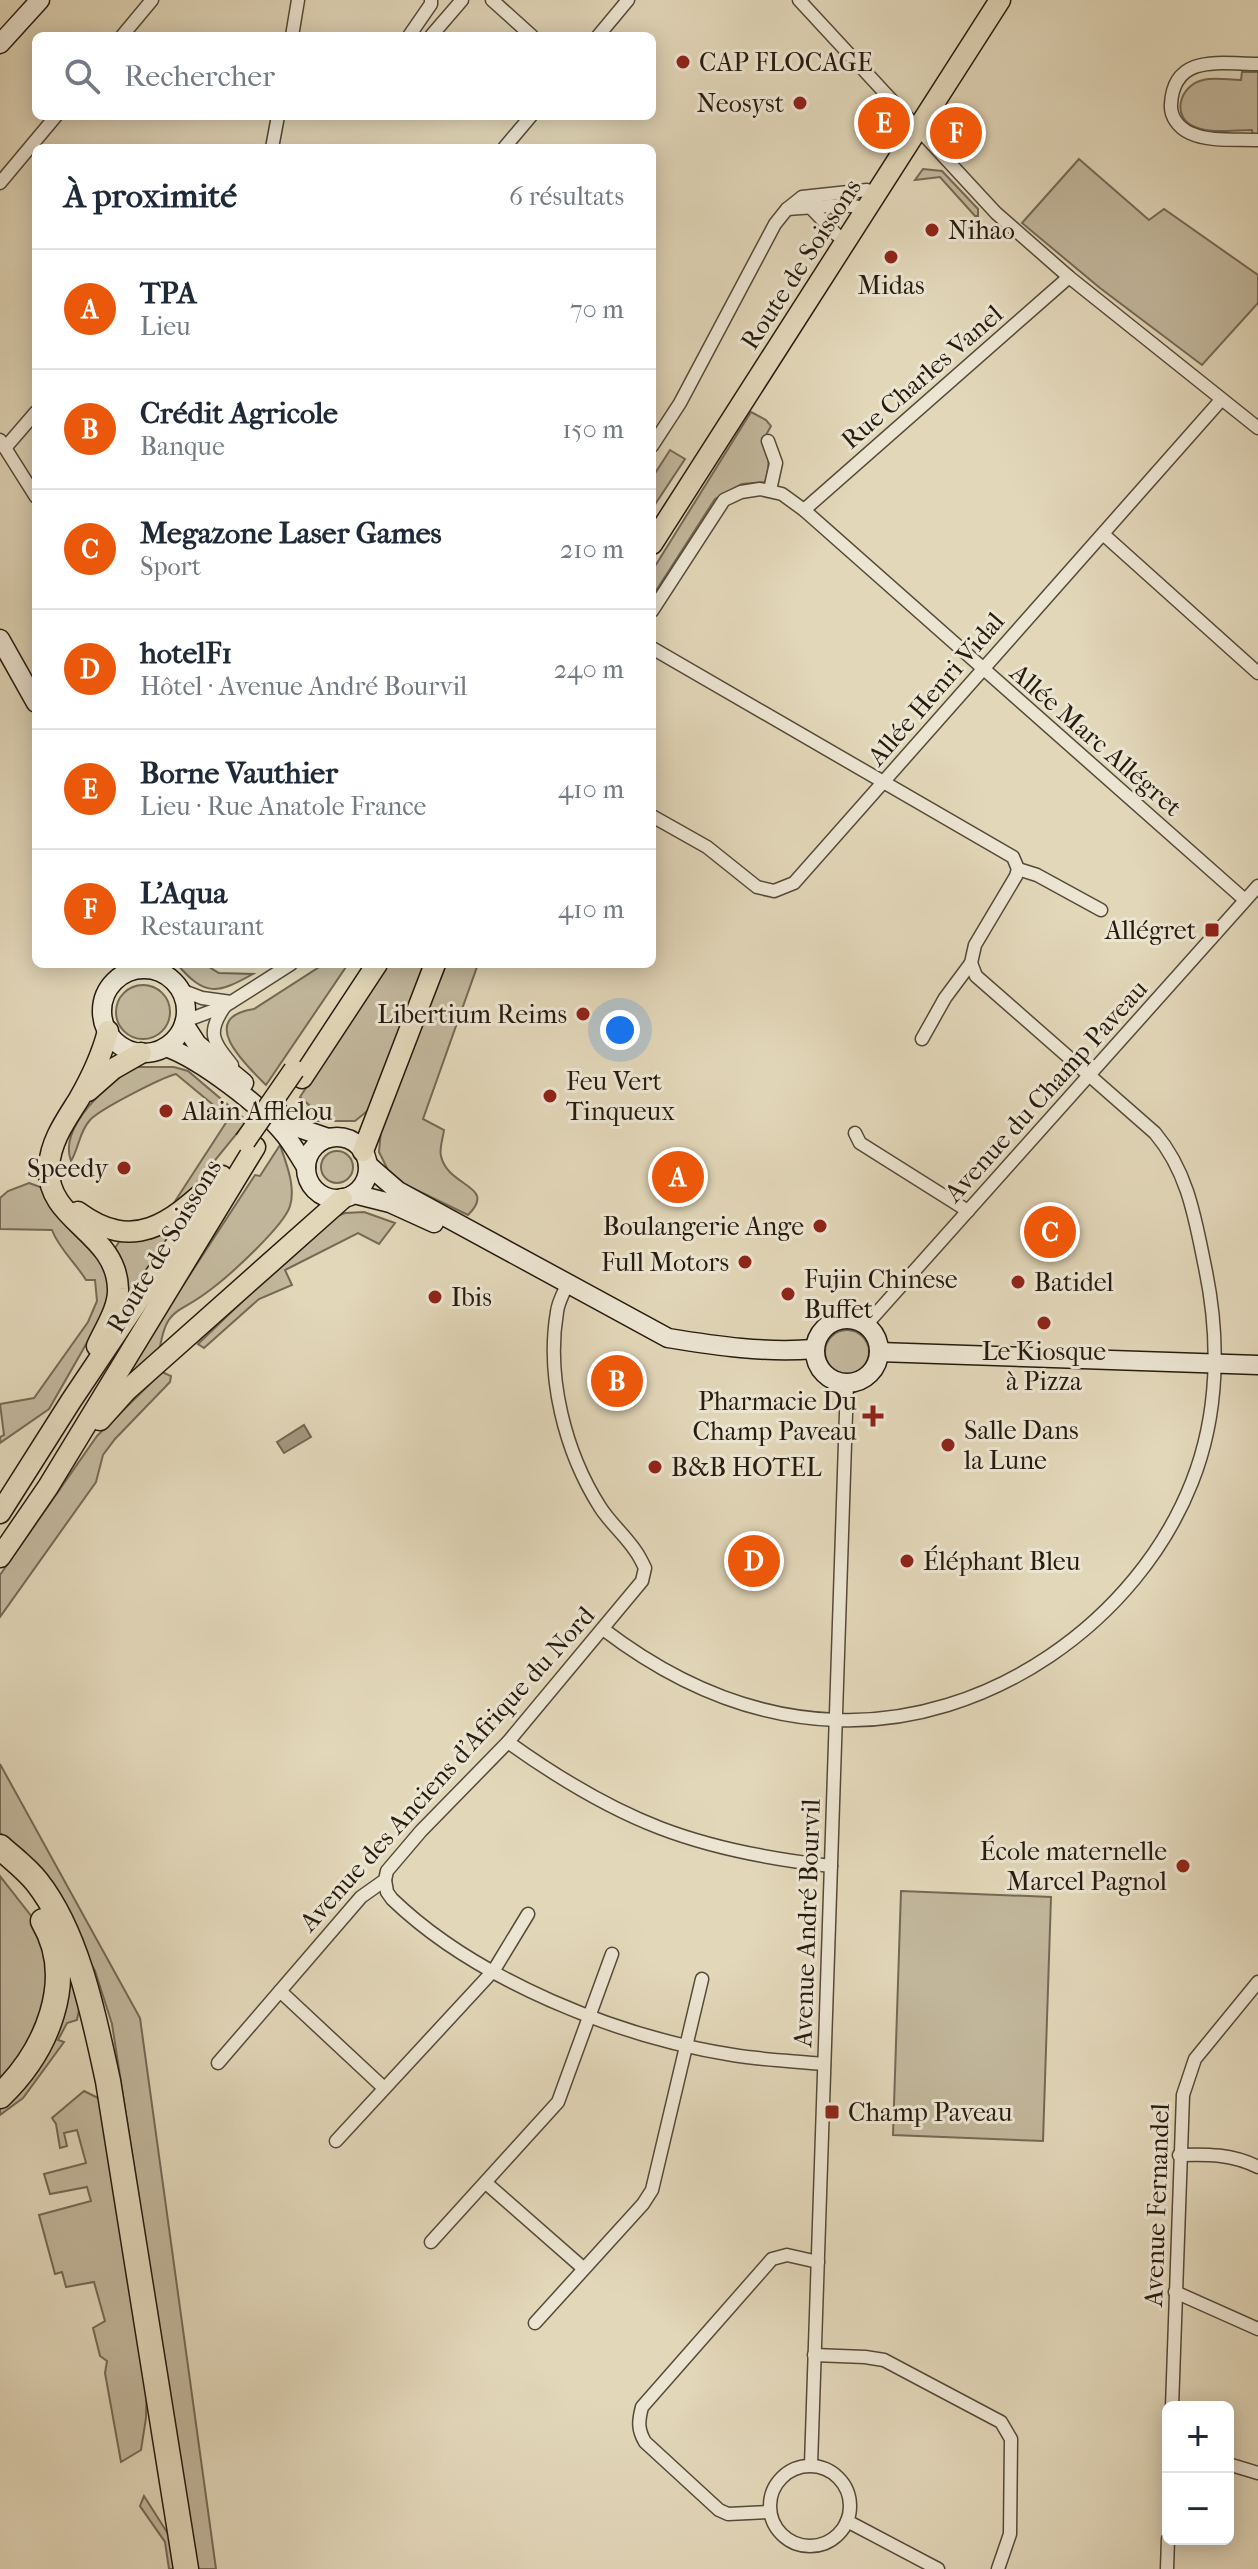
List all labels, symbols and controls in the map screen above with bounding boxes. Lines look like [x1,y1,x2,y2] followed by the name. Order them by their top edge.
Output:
[32,32,656,120] search box
[699,47,873,78] place label: CAP FLOCAGE
[674,53,692,71] marker: CAP FLOCAGE
[60,54,104,98] icon: search
[124,59,275,94] text: Rechercher
[697,88,785,119] place label: Neosyst
[858,93,910,153] pin: E
[791,94,809,112] marker: Neosyst
[930,103,982,163] pin: F
[734,173,868,355] street label: Route de Soissons
[64,176,237,216] text: À proximité
[509,181,624,212] text: 6 résultats
[948,215,1015,246] place label: Nihao
[923,221,941,239] marker: Nihao
[882,248,900,266] marker: Midas
[857,270,925,301] place label: Midas
[140,276,197,311] text: TPA
[82,294,98,325] text: A
[570,294,624,325] text: 70 m
[835,298,1009,456] street label: Rue Charles Vanel
[140,311,191,342] text: Lieu
[140,396,338,431] text: Crédit Agricole
[82,414,98,445] text: B
[562,414,624,445] text: 150 m
[140,431,225,462] text: Banque
[140,516,442,551] text: Megazone Laser Games
[81,534,99,565] text: C
[560,534,624,565] text: 210 m
[140,551,201,582] text: Sport
[860,606,1011,773] street label: Allée Henri Vidal
[140,636,232,671] text: hotelF1
[80,654,100,685] text: D
[554,654,624,685] text: 240 m
[1003,656,1189,823] street label: Allée Marc Allégret
[140,671,467,702] text: Hôtel · Avenue André Bourvil
[140,756,338,791] text: Borne Vauthier
[82,774,98,805] text: E
[558,774,624,805] text: 410 m
[140,791,426,822] text: Lieu · Rue Anatole France
[140,876,227,911] text: L'Aqua
[83,894,97,925] text: F
[558,894,624,925] text: 410 m
[140,911,264,942] text: Restaurant
[1104,915,1197,946] place label: Allégret
[1203,921,1221,939] marker: Allégret
[937,973,1154,1209] street label: Avenue du Champ Paveau
[377,999,567,1030] place label: Libertium Reims
[574,1005,592,1023] marker: Libertium Reims
[600,1010,640,1050] your location
[566,1066,675,1127] place label: Feu Vert Tinqueux
[541,1087,559,1105] marker: Feu Vert Tinqueux
[181,1096,333,1127] place label: Alain Afflelou
[157,1102,175,1120] marker: Alain Afflelou
[652,1147,704,1207] pin: A
[27,1153,109,1184] place label: Speedy
[100,1153,228,1339] street label: Route de Soissons
[115,1159,133,1177] marker: Speedy
[1024,1202,1076,1262] pin: C
[603,1211,804,1242] place label: Boulangerie Ange
[811,1217,829,1235] marker: Boulangerie Ange
[601,1247,729,1278] place label: Full Motors
[736,1253,754,1271] marker: Full Motors
[804,1264,958,1325] place label: Fujin Chinese Buffet
[1034,1267,1114,1298] place label: Batidel
[1009,1273,1027,1291] marker: Batidel
[451,1282,492,1313] place label: Ibis
[779,1285,797,1303] marker: Fujin Chinese Buffet
[426,1288,444,1306] marker: Ibis
[1035,1314,1053,1332] marker: Le Kiosque à Pizza
[982,1336,1106,1397] place label: Le Kiosque à Pizza
[591,1351,643,1411] pin: B
[693,1386,857,1447] place label: Pharmacie Du Champ Paveau
[864,1407,882,1425] marker: Pharmacie Du Champ Paveau
[963,1415,1079,1476] place label: Salle Dans la Lune
[939,1436,957,1454] marker: Salle Dans la Lune
[671,1452,822,1483] place label: B&B HOTEL
[646,1458,664,1476] marker: B&B HOTEL
[728,1531,780,1591] pin: D
[923,1545,1081,1577] place label: Éléphant Bleu
[898,1552,916,1570] marker: Éléphant Bleu
[292,1600,602,1938] street label: Avenue des Anciens d'Afrique du Nord
[787,1798,827,2049] street label: Avenue André Bourvil
[980,1835,1167,1897] place label: École maternelle Marcel Pagnol
[1174,1857,1192,1875] marker: École maternelle Marcel Pagnol
[848,2097,1013,2128] place label: Champ Paveau
[823,2103,841,2121] marker: Champ Paveau
[1138,2103,1176,2308] street label: Avenue Fernandel
[1162,2401,1234,2545] map controls
[1162,2401,1234,2473] button: +
[1162,2473,1234,2545] button: −

